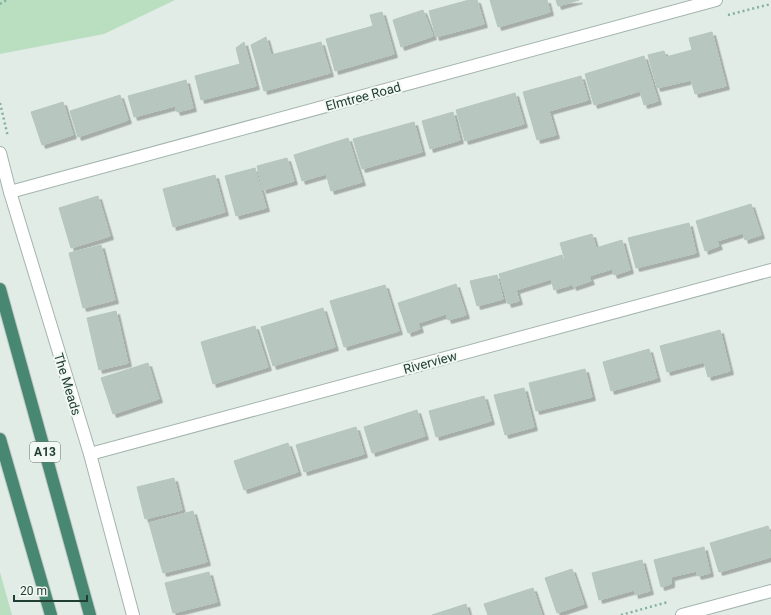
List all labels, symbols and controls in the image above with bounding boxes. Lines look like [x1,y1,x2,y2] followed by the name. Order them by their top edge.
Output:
[324,79,402,114] street label: Elmtree Road
[402,348,459,377] street label: Riverview
[51,351,84,417] street label: The Meads
[30,442,60,462] road number: A13
[14,577,87,603] scale bar
[20,584,47,598] text: 20 m

